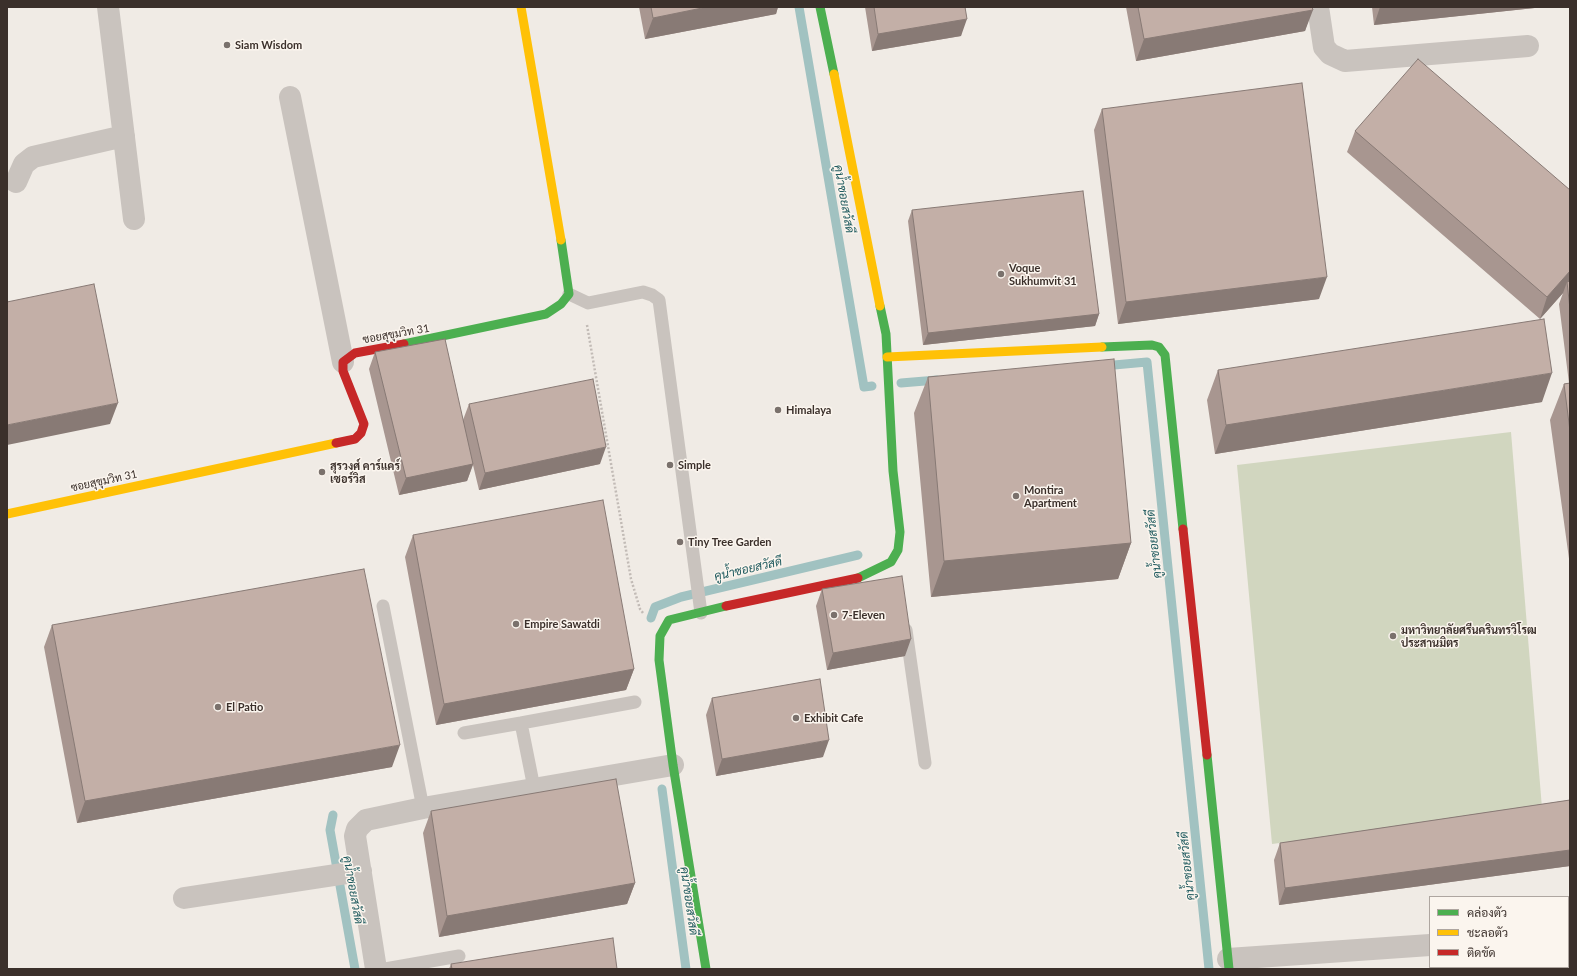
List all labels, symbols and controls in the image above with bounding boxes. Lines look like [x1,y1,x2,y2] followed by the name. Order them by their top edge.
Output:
[235,38,302,52] place label: Siam Wisdom
[222,40,232,50] marker: Siam Wisdom
[831,164,857,234] water label: คูน้ำซอยสวัสดี
[1009,261,1077,287] place label: Voque Sukhumvit 31
[996,269,1006,279] marker: Voque Sukhumvit 31
[362,322,430,346] street label: ซอยสุขุมวิท 31
[786,403,831,417] place label: Himalaya
[773,405,783,415] marker: Himalaya
[678,458,711,472] place label: Simple
[330,459,400,485] place label: สุรวงศ์ คาร์แคร์ เซอร์วิส
[665,460,675,470] marker: Simple
[317,467,327,477] marker: สุรวงศ์ คาร์แคร์ เซอร์วิส
[70,468,138,494] street label: ซอยสุขุมวิท 31
[1024,483,1077,509] place label: Montira Apartment
[1011,491,1021,501] marker: Montira Apartment
[1143,509,1165,579] water label: คูน้ำซอยสวัสดี
[688,535,772,549] place label: Tiny Tree Garden
[675,537,685,547] marker: Tiny Tree Garden
[713,554,783,584] water label: คูน้ำซอยสวัสดี
[842,608,885,622] place label: 7-Eleven
[829,610,839,620] marker: 7-Eleven
[524,617,600,631] place label: Empire Sawatdi
[511,619,521,629] marker: Empire Sawatdi
[1401,623,1537,649] place label: มหาวิทยาลัยศรีนครินทรวิโรฒ ประสานมิตร
[1388,631,1398,641] marker: มหาวิทยาลัยศรีนครินทรวิโรฒ ประสานมิตร
[226,700,263,714] place label: El Patio
[213,702,223,712] marker: El Patio
[804,711,863,725] place label: Exhibit Cafe
[791,713,801,723] marker: Exhibit Cafe
[1176,831,1198,901] water label: คูน้ำซอยสวัสดี
[340,855,366,925] water label: คูน้ำซอยสวัสดี
[677,866,701,936] water label: คูน้ำซอยสวัสดี
[1429,896,1569,968] legend
[1467,905,1507,920] text: คล่องตัว
[1467,925,1508,940] text: ชะลอตัว
[1467,945,1496,960] text: ติดขัด

